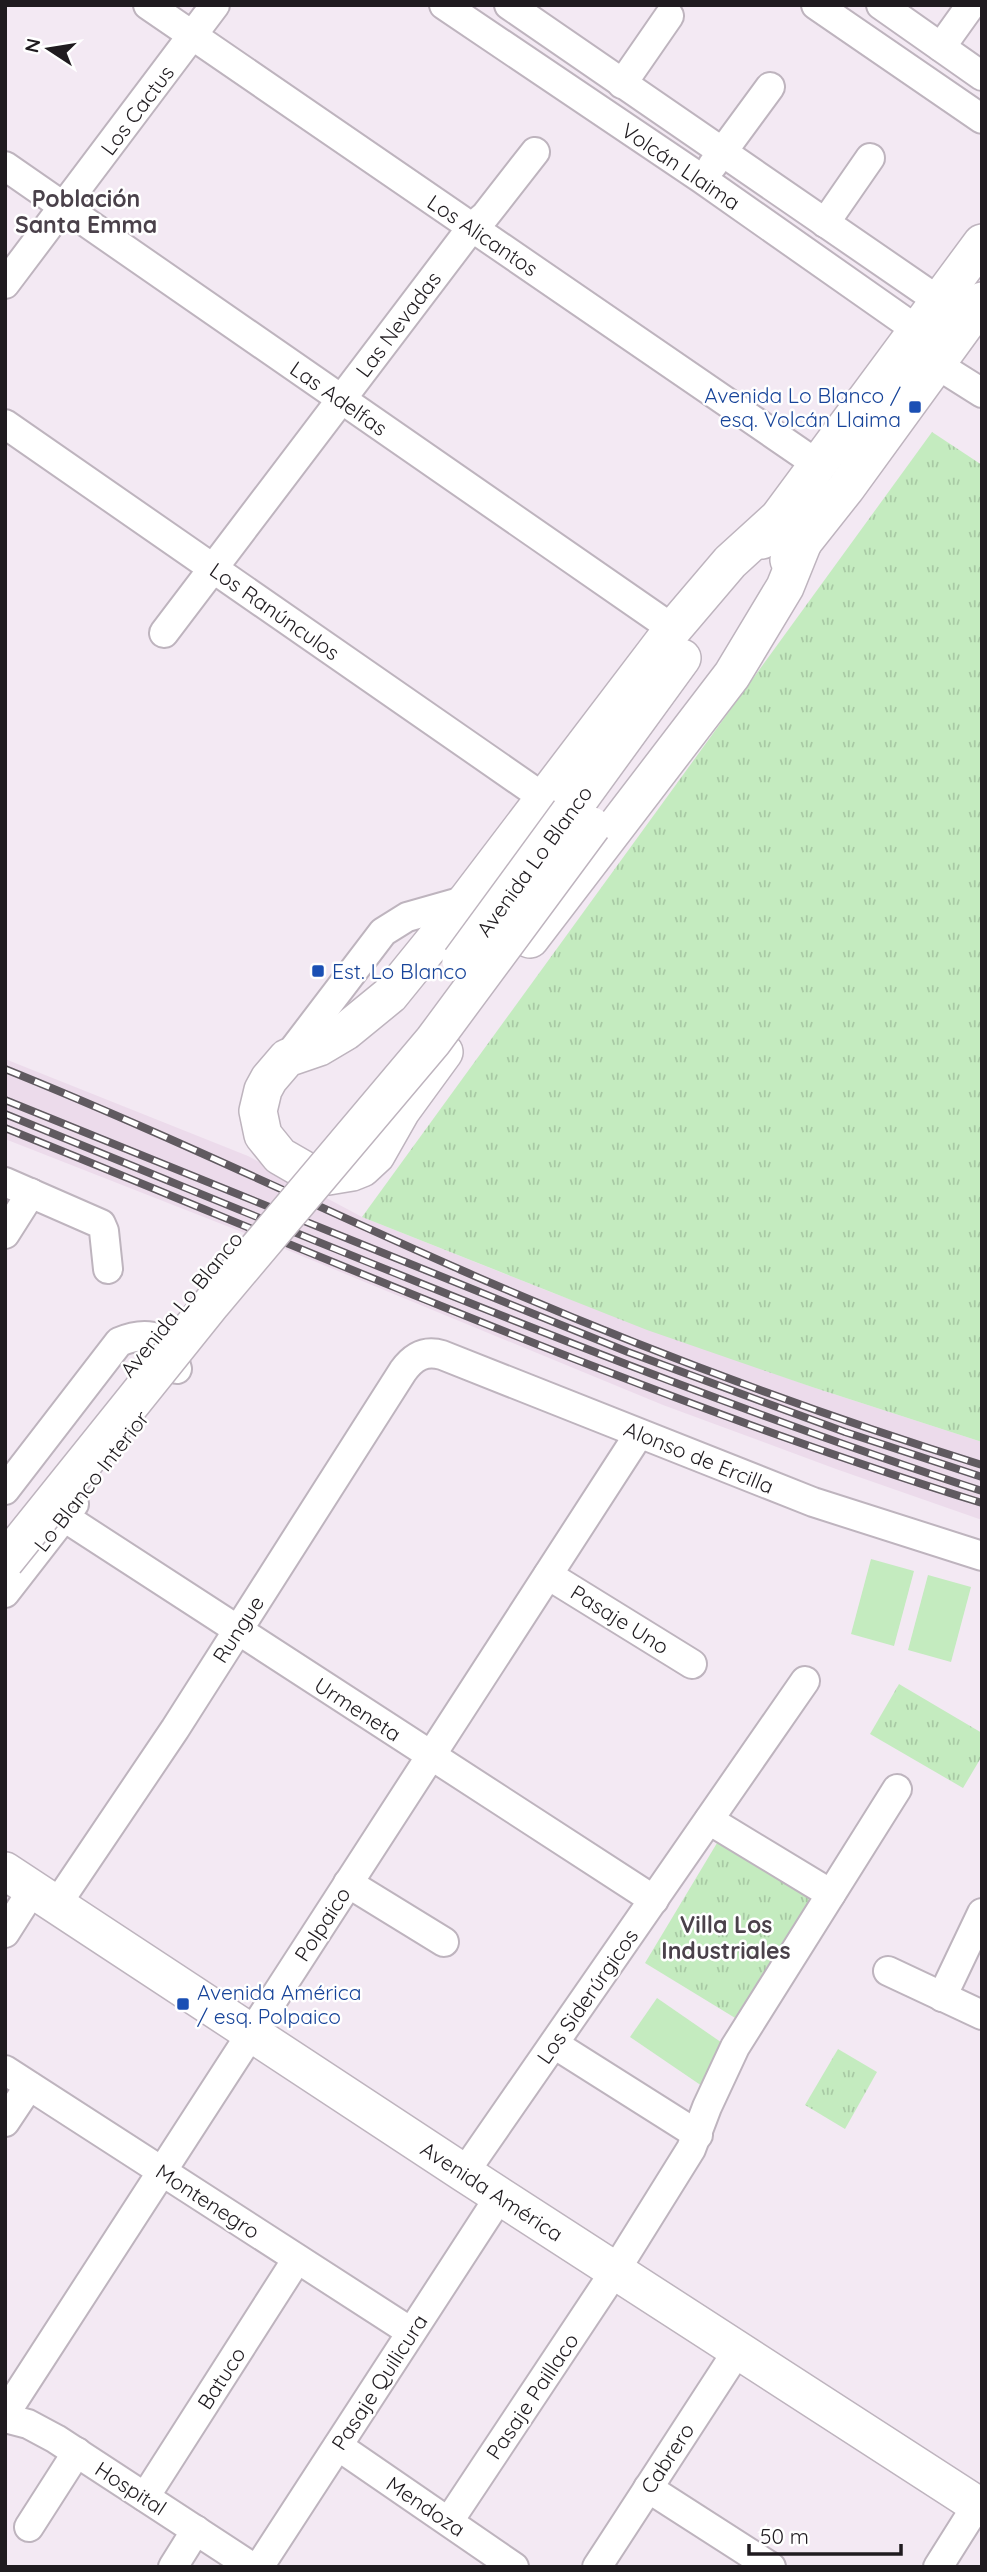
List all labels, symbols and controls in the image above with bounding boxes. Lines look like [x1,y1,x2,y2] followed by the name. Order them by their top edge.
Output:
[14,14,84,84] north arrow
[19,36,46,55] text: N
[95,60,179,160] street label: Los Cactus
[617,117,745,215] street label: Volcán Llaima
[15,184,157,239] district label: Población Santa Emma
[423,189,543,281] street label: Los Alicantos
[350,266,446,382] street label: Las Nevadas
[285,355,393,441] street label: Las Adelfas
[704,382,901,432] place label: Avenida Lo Blanco / esq. Volcán Llaima
[907,399,923,415] marker: Avenida Lo Blanco / esq. Volcán Llaima
[205,557,345,665] street label: Los Ranúnculos
[471,780,597,942] street label: Avenida Lo Blanco
[332,958,467,984] place label: Est. Lo Blanco
[310,963,326,979] marker: Est. Lo Blanco
[114,1226,248,1382] street label: Avenida Lo Blanco
[28,1405,154,1557] street label: Lo Blanco Interior
[620,1415,778,1499] street label: Alonso de Ercilla
[566,1579,674,1659] street label: Pasaje Uno
[207,1591,269,1667] street label: Rungue
[310,1671,406,1747] street label: Urmeneta
[288,1882,356,1966] street label: Polpaico
[661,1910,791,1965] district label: Villa Los Industriales
[531,1923,643,2069] street label: Los Siderúrgicos
[197,1979,361,2029] place label: Avenida América / esq. Polpaico
[175,1996,191,2012] marker: Avenida América / esq. Polpaico
[416,2135,568,2247] street label: Avenida América
[151,2158,265,2244] street label: Montenegro
[325,2309,433,2455] street label: Pasaje Quilicura
[480,2328,584,2464] street label: Pasaje Paillaco
[191,2342,251,2414] street label: Batuco
[635,2418,699,2498] street label: Cabrero
[91,2455,171,2521] street label: Hospital
[382,2470,470,2542] street label: Mendoza
[749,2512,901,2556] scale bar
[760,2523,809,2549] text: 50 m

